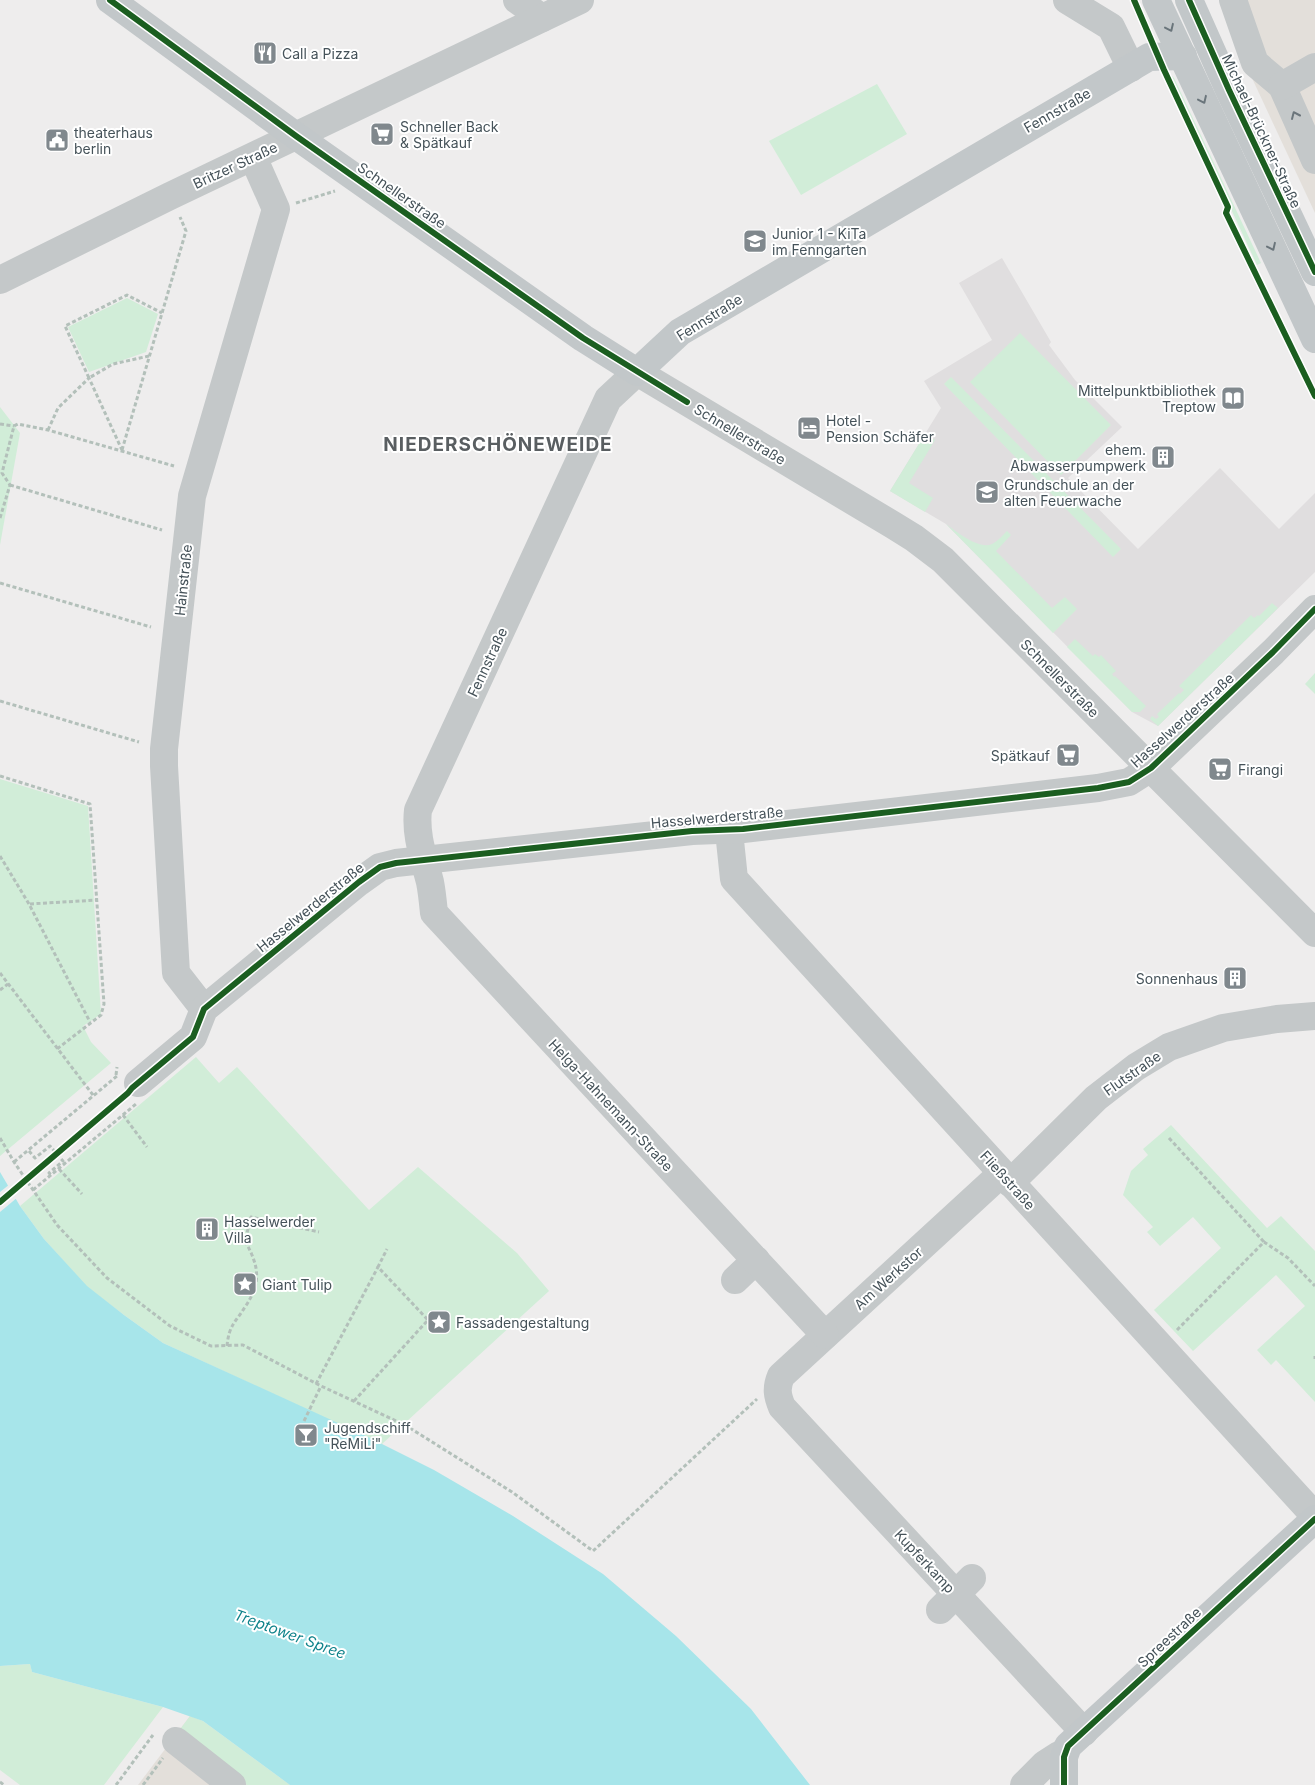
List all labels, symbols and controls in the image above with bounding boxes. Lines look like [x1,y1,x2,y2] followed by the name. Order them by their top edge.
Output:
[1163,23,1174,32] one-way arrow
[252,40,278,66] restaurant icon: Call a Pizza
[282,45,358,62] place label: Call a Pizza
[1219,51,1305,211] street label: Michael-Brückner-Straße
[1021,84,1093,136] street label: Fennstraße
[1197,95,1208,104] one-way arrow
[1291,111,1302,120] one-way arrow
[400,118,499,151] place label: Schneller Back & Spätkauf
[369,121,395,147] supermarket icon: Schneller Back & Spätkauf
[74,124,153,157] place label: theaterhaus berlin
[44,127,70,153] public building icon: theaterhaus berlin
[190,138,280,192] street label: Britzer Straße
[355,158,449,232] street label: Schnellerstraße
[772,225,867,258] place label: Junior 1 - KiTa im Fenngarten
[742,228,768,254] school or university icon: Junior 1 - KiTa im Fenngarten
[1266,242,1276,251] one-way arrow
[673,290,745,344] street label: Fennstraße
[1078,382,1216,415] place label: Mittelpunktbibliothek Treptow
[1220,385,1246,411] library icon: Mittelpunktbibliothek Treptow
[691,400,789,468] street label: Schnellerstraße
[826,412,934,445] place label: Hotel - Pension Schäfer
[796,415,822,441] hotel icon: Hotel - Pension Schäfer
[383,433,613,456] district label: NIEDERSCHÖNEWEIDE
[1010,441,1146,474] place label: ehem. Abwasserpumpwerk
[1150,444,1176,470] building icon: ehem. Abwasserpumpwerk
[1004,476,1134,509] place label: Grundschule an der alten Feuerwache
[974,479,1000,505] school or university icon: Grundschule an der alten Feuerwache
[171,543,195,617] street label: Hainstraße
[464,625,510,699] street label: Fennstraße
[1017,635,1103,721] street label: Schnellerstraße
[1127,669,1237,771] street label: Hasselwerderstraße
[1055,742,1081,768] supermarket icon: Spätkauf
[991,747,1050,764] place label: Spätkauf
[1207,756,1233,782] supermarket icon: Firangi
[1238,761,1283,778] place label: Firangi
[650,803,784,831] street label: Hasselwerderstraße
[253,859,367,955] street label: Hasselwerderstraße
[1222,965,1248,991] building icon: Sonnenhaus
[1136,970,1218,987] place label: Sonnenhaus
[545,1035,677,1175] street label: Helga-Hahnemann-Straße
[1100,1047,1164,1099] street label: Flutstraße
[977,1147,1039,1213] street label: Fließstraße
[224,1213,315,1246] place label: Hasselwerder Villa
[194,1216,220,1242] building icon: Hasselwerder Villa
[850,1243,926,1313] street label: Am Werkstor
[232,1271,258,1297] place icon: Giant Tulip
[262,1276,332,1293] place label: Giant Tulip
[426,1309,452,1335] place icon: Fassadengestaltung
[456,1314,589,1331] place label: Fassadengestaltung
[324,1419,411,1452] place label: Jugendschiff "ReMiLi"
[293,1422,319,1448] bar icon: Jugendschiff "ReMiLi"
[891,1526,959,1596] street label: Kupferkamp
[1134,1603,1204,1671] street label: Spreestraße
[232,1605,348,1663] water label: Treptower Spree

